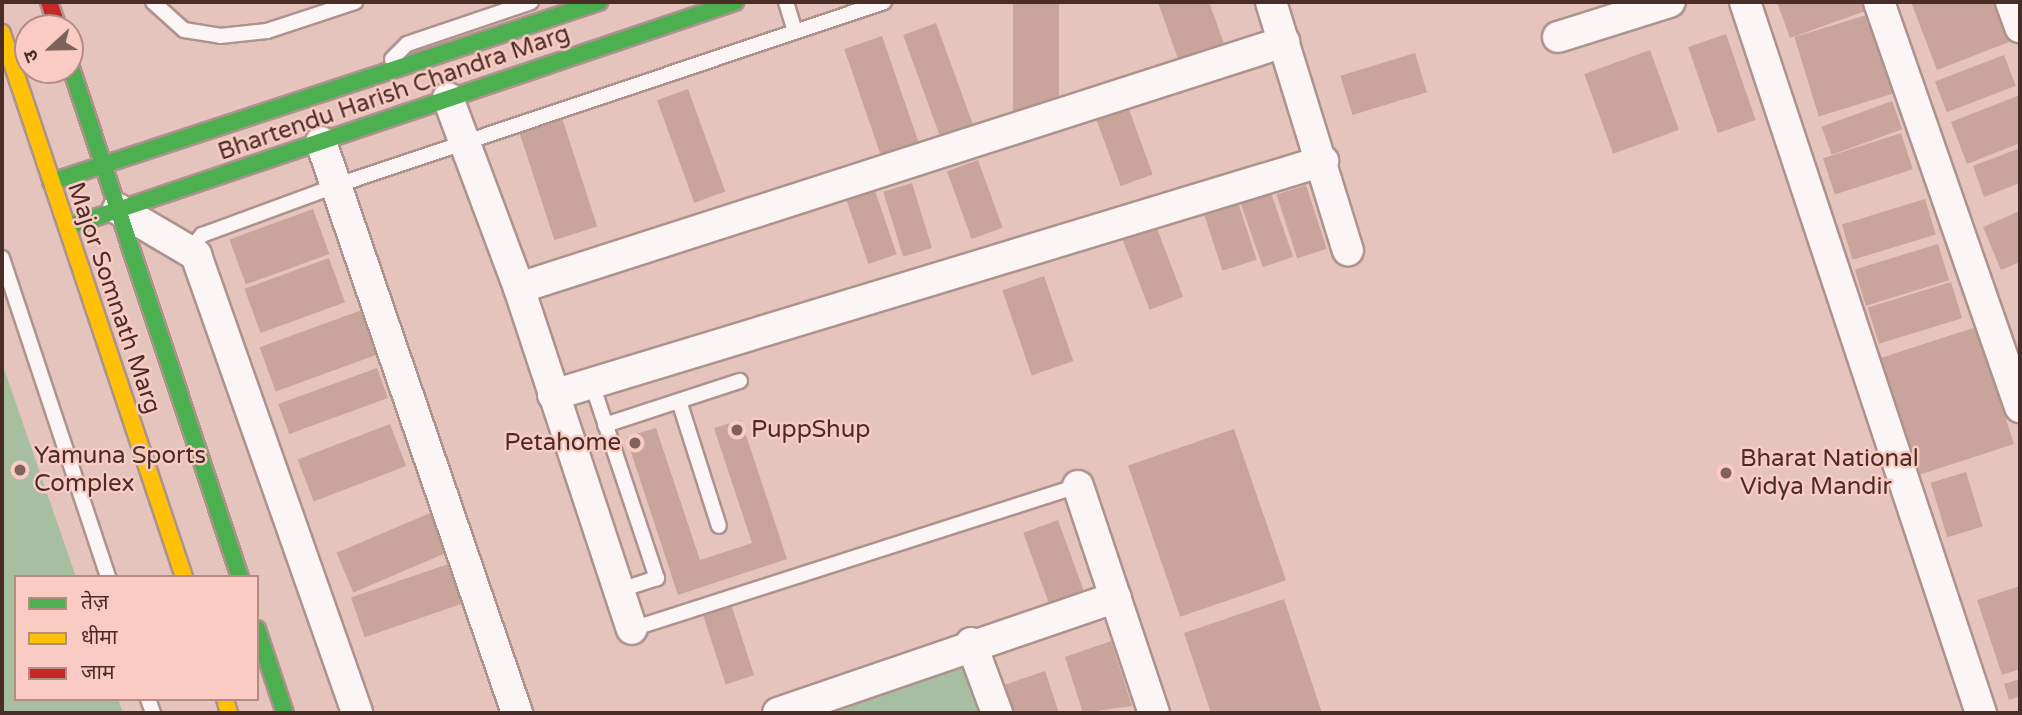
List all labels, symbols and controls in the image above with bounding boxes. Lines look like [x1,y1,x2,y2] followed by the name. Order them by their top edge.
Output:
[14,14,84,84] north arrow
[214,19,574,167] street label: Bhartendu Harish Chandra Marg
[19,47,44,65] text: उ
[61,179,167,417] street label: Major Somnath Marg
[751,416,870,444] place label: PuppShup
[729,422,745,438] marker: PuppShup
[504,429,621,457] place label: Petahome
[627,435,643,451] marker: Petahome
[34,442,206,498] place label: Yamuna Sports Complex
[1740,445,1919,501] place label: Bharat National Vidya Mandir
[12,462,28,478] marker: Yamuna Sports Complex
[1718,465,1734,481] marker: Bharat National Vidya Mandir
[14,575,259,701] legend
[81,590,109,615] text: तेज़
[81,625,117,650] text: धीमा
[81,660,115,685] text: जाम

